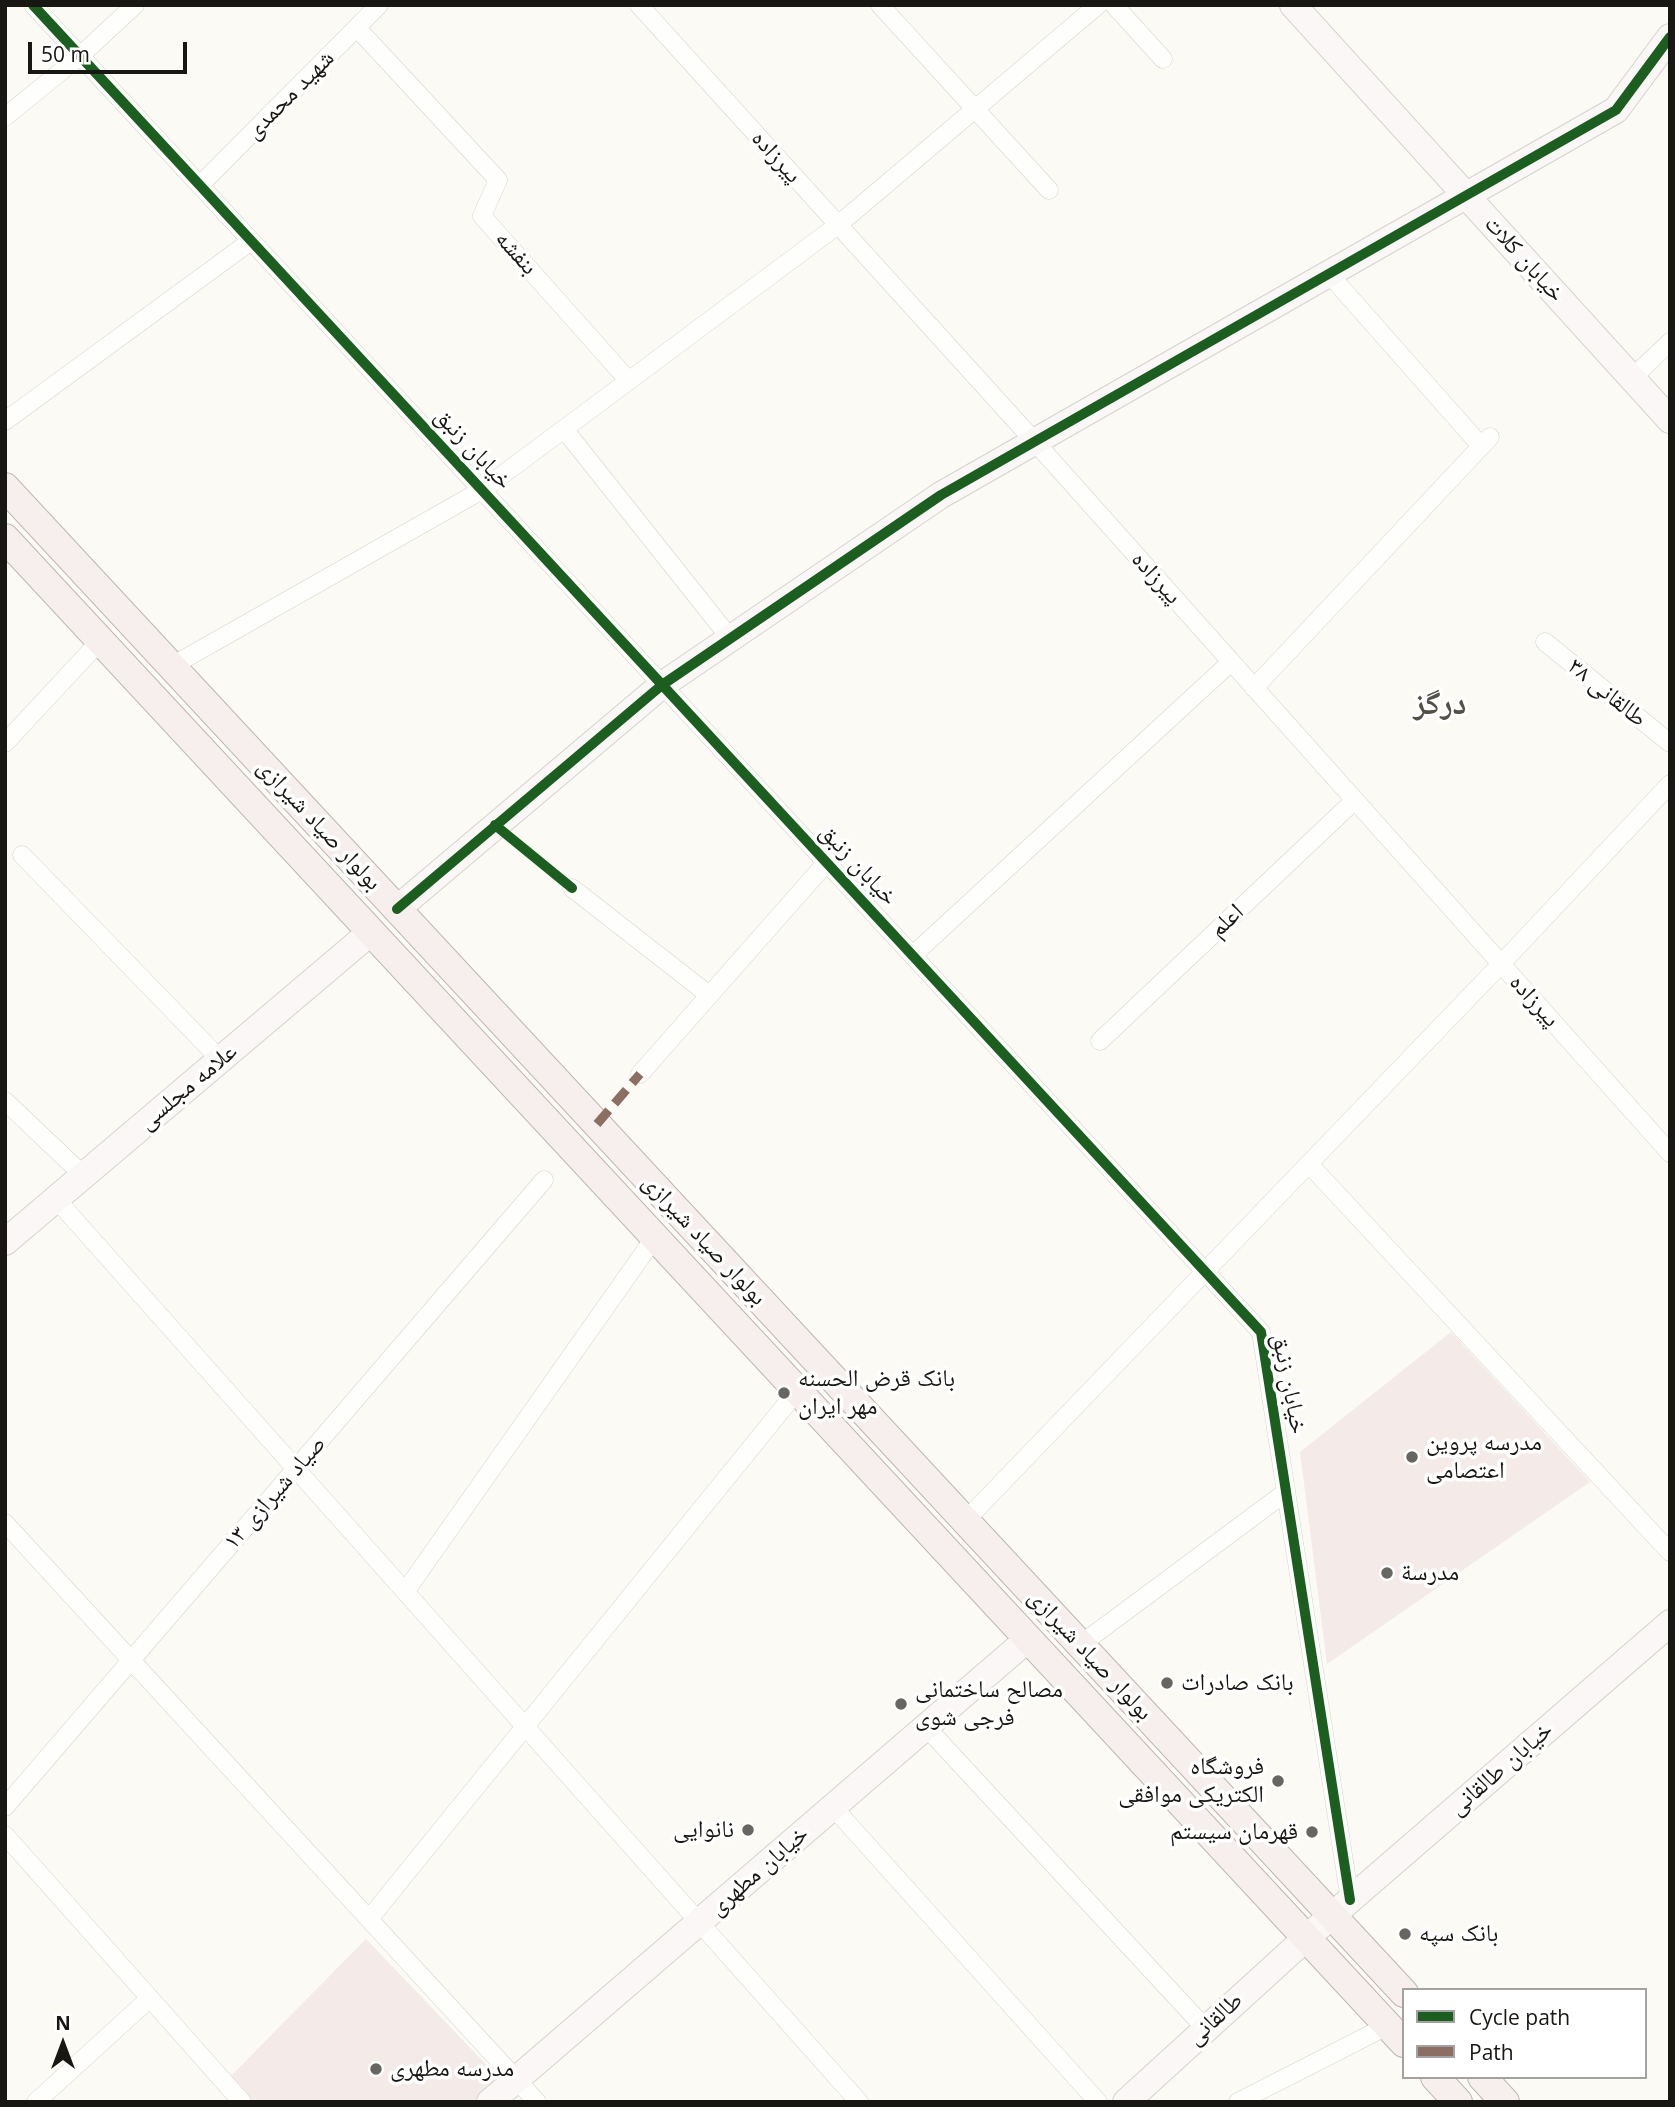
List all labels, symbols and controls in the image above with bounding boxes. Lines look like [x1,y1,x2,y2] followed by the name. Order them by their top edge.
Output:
[32,28,191,72] scale bar
[41,40,90,68] text: 50 m
[239,44,341,146] street label: شهید محمدی
[745,125,807,189] street label: پیرزاده
[1478,210,1570,308] street label: خیابان کلات
[489,225,543,281] street label: بنفشه
[428,402,518,496] street label: خیابان زنبق
[1125,546,1187,610] street label: پیرزاده
[1562,652,1652,734] street label: طالقانی ۳۸
[1414,686,1466,724] district label: درگز
[251,753,387,897] street label: بولوار صیاد شیرازی
[813,818,903,912] street label: خیابان زنبق
[1204,898,1250,944] street label: اعلم
[1503,969,1565,1033] street label: پیرزاده
[133,1037,243,1137] street label: علامه مجلسی
[636,1168,772,1312] street label: بولوار صیاد شیرازی
[1265,1332,1313,1436] street label: خیابان زنبق
[798,1365,955,1421] place label: بانک قرض الحسنه مهر ایران
[776,1385,792,1401] marker: بانک قرض الحسنه مهر ایران
[1426,1429,1542,1485] place label: مدرسه پروین اعتصامی
[218,1430,332,1556] street label: صیاد شیرازی ۱۳
[1404,1449,1420,1465] marker: مدرسه پروین اعتصامی
[1401,1559,1459,1587] place label: مدرسة
[1379,1565,1395,1581] marker: مدرسة
[1022,1583,1158,1727] street label: بولوار صیاد شیرازی
[1181,1669,1294,1697] place label: بانک صادرات
[1159,1675,1175,1691] marker: بانک صادرات
[915,1676,1063,1732] place label: مصالح ساختمانی فرجی شوی
[893,1696,909,1712] marker: مصالح ساختمانی فرجی شوی
[1443,1716,1559,1822] street label: خیابان طالقانی
[1118,1753,1264,1809] place label: فروشگاه الکتریکی موافقی
[1270,1773,1286,1789] marker: فروشگاه الکتریکی موافقی
[673,1816,734,1844] place label: نانوایی
[1170,1818,1298,1846] place label: قهرمان سیستم
[703,1820,815,1922] street label: خیابان مطهری
[740,1822,756,1838] marker: نانوایی
[1304,1824,1320,1840] marker: قهرمان سیستم
[1419,1920,1498,1948] place label: بانک سپه
[1397,1926,1413,1942] marker: بانک سپه
[1181,1986,1249,2052] street label: طالقانی
[1402,1988,1647,2079] legend
[1469,2003,1570,2031] text: Cycle path
[28,2009,98,2079] north arrow
[55,2010,71,2036] text: N
[1469,2038,1514,2066] text: Path
[390,2055,514,2083] place label: مدرسه مطهری
[368,2061,384,2077] marker: مدرسه مطهری

